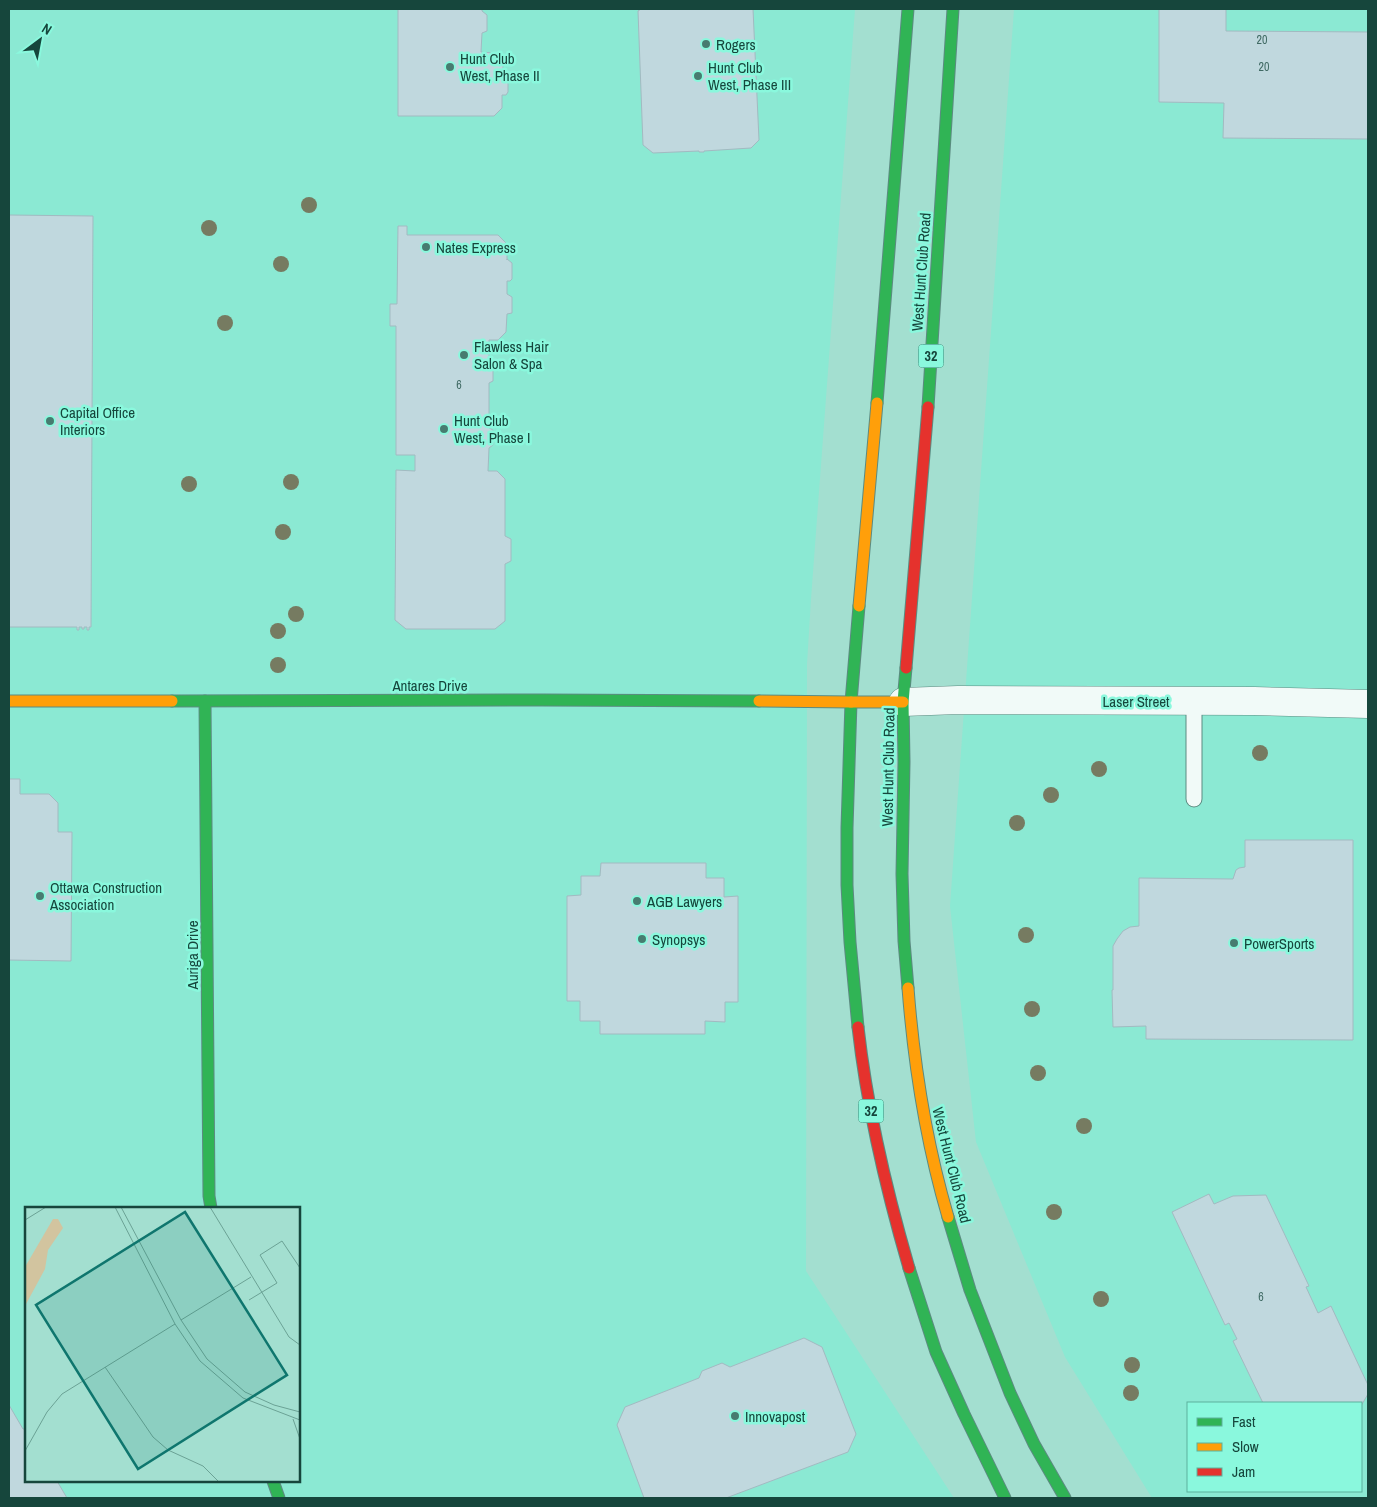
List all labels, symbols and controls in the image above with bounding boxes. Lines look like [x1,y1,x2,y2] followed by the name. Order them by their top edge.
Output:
[15,15,65,65] north arrow
[39,19,55,39] text: N
[1257,32,1267,48] house number: 20
[716,34,756,55] place label: Rogers
[700,38,712,50] marker: Rogers
[460,48,540,86] place label: Hunt Club West, Phase II
[708,57,791,95] place label: Hunt Club West, Phase III
[1259,59,1269,75] house number: 20
[444,61,456,73] marker: Hunt Club West, Phase II
[692,70,704,82] marker: Hunt Club West, Phase III
[906,212,936,332] street label: West Hunt Club Road
[436,237,516,258] place label: Nates Express
[420,241,432,253] marker: Nates Express
[474,336,549,374] place label: Flawless Hair Salon & Spa
[918,344,944,368] road number: 32
[458,349,470,361] marker: Flawless Hair Salon & Spa
[456,377,462,393] house number: 6
[60,402,135,440] place label: Capital Office Interiors
[454,410,530,448] place label: Hunt Club West, Phase I
[44,415,56,427] marker: Capital Office Interiors
[438,423,450,435] marker: Hunt Club West, Phase I
[391,675,468,696] street label: Antares Drive
[1102,691,1170,712] street label: Laser Street
[876,707,900,827] street label: West Hunt Club Road
[49,877,162,915] place label: Ottawa Construction Association
[34,890,46,902] marker: Ottawa Construction Association
[646,891,722,912] place label: AGB Lawyers
[631,895,643,907] marker: AGB Lawyers
[182,920,203,991] street label: Auriga Drive
[652,929,705,950] place label: Synopsys
[636,933,648,945] marker: Synopsys
[1244,933,1314,954] place label: PowerSports
[1228,937,1240,949] marker: PowerSports
[858,1100,884,1122] road number: 32
[927,1105,977,1225] street label: West Hunt Club Road
[25,1207,300,1482] inset map
[1258,1289,1264,1305] house number: 6
[1187,1402,1362,1492] legend
[745,1406,806,1427] place label: Innovapost
[729,1410,741,1422] marker: Innovapost
[1232,1411,1256,1432] text: Fast
[1232,1436,1259,1457] text: Slow
[1232,1461,1255,1482] text: Jam

